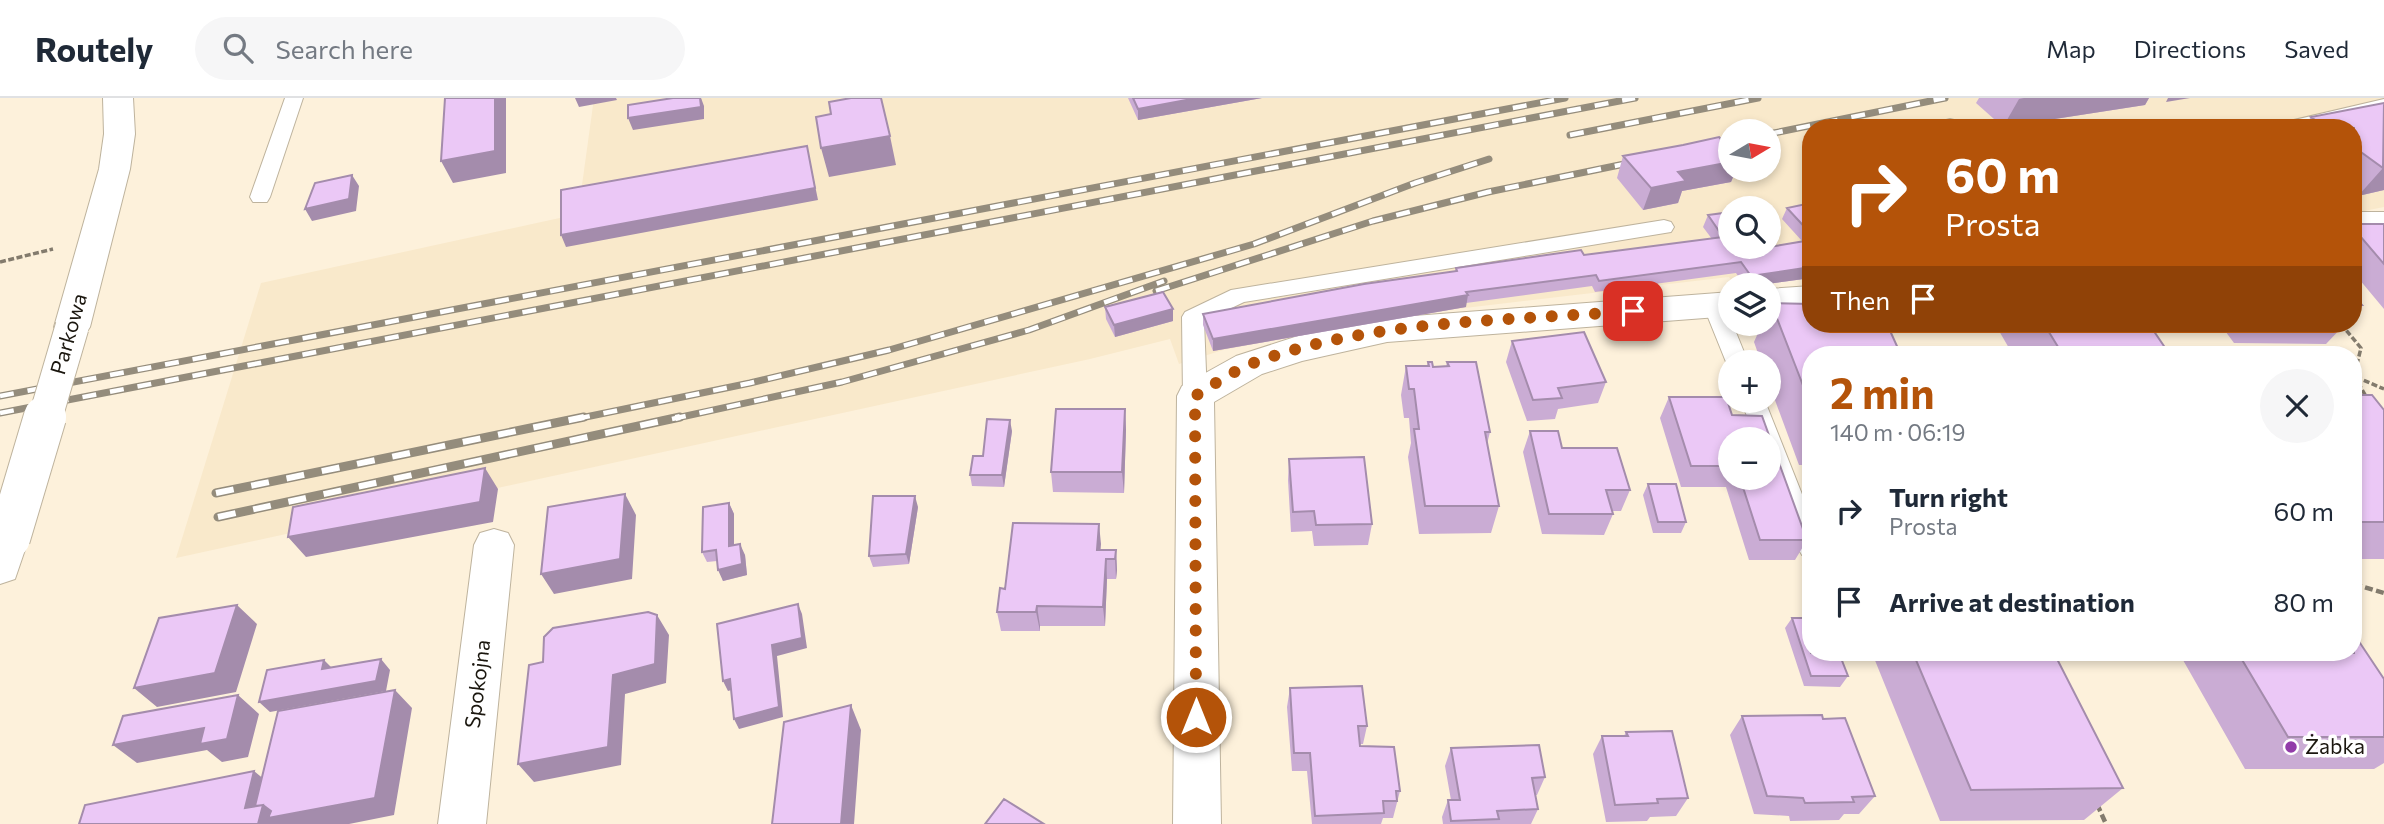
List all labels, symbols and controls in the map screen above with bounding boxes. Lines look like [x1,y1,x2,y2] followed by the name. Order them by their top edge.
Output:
[195,17,685,80] search box
[35,28,153,69] text: Routely
[219,29,257,67] icon: search
[275,33,413,64] text: Search here
[2046,34,2096,63] text: Map
[2134,34,2246,63] text: Directions
[2284,34,2349,63] text: Saved
[1718,119,1782,182] north arrow
[1718,119,1781,490] map controls
[1945,143,2060,203] text: 60 m
[1830,147,1921,238] icon: right
[1718,196,1781,259] button: search
[1945,203,2040,243] text: Prosta
[1718,273,1781,336] button: layers
[1904,280,1942,318] icon: arrive
[1603,281,1663,341] pin
[1830,284,1890,315] text: Then
[44,290,91,377] street label: Parkowa
[1614,292,1652,330] icon: arrive
[1718,350,1781,413] button: +
[1830,366,1935,418] text: 2 min
[2260,369,2334,443] button: close
[1830,418,1966,446] text: 140 m · 06:19
[1718,427,1781,490] button: −
[1889,481,2008,512] text: Turn right
[1830,492,1868,530] icon: right
[2274,495,2334,526] text: 60 m
[1889,512,1958,540] text: Prosta
[1830,583,1868,621] icon: arrive
[1889,586,2135,617] text: Arrive at destination
[2274,586,2334,617] text: 80 m
[459,638,494,730] street label: Spokojna
[1159,680,1233,754] position arrow
[2305,733,2365,758] place label: Żabka
[2283,739,2299,755] marker: Żabka

